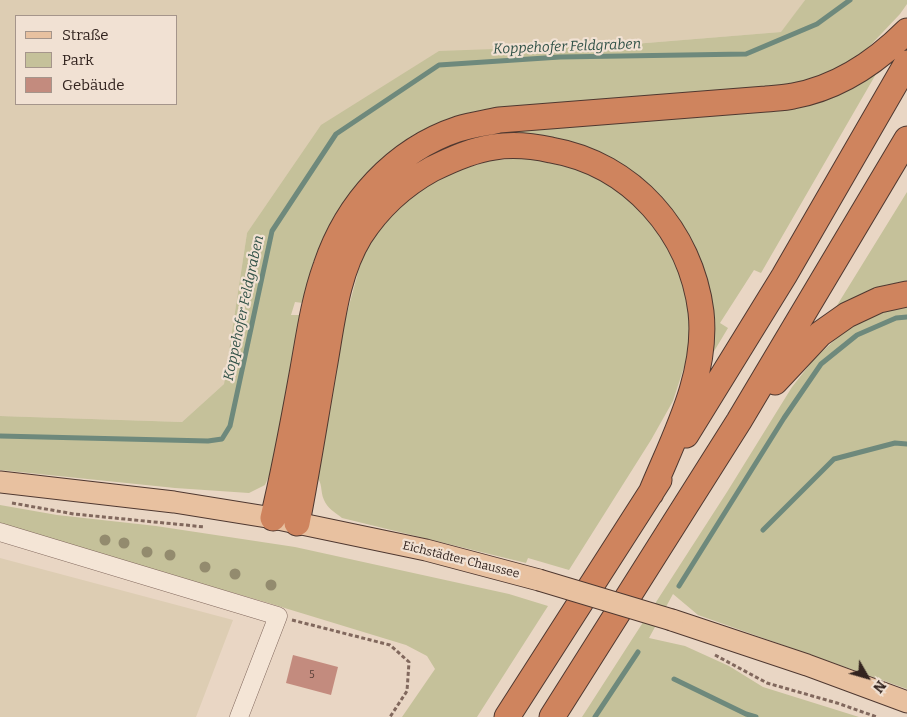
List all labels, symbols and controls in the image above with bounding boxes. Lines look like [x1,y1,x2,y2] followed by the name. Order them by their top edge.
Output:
[15,15,178,105] legend
[62,26,108,44] text: Straße
[493,36,641,58] water label: Koppehofer Feldgraben
[62,51,94,69] text: Park
[62,76,125,94] text: Gebäude
[220,234,268,382] water label: Koppehofer Feldgraben
[401,539,521,581] street label: Eichstädter Chaussee
[842,652,892,702] north arrow
[309,669,315,681] house number: 5
[869,677,889,696] text: N

